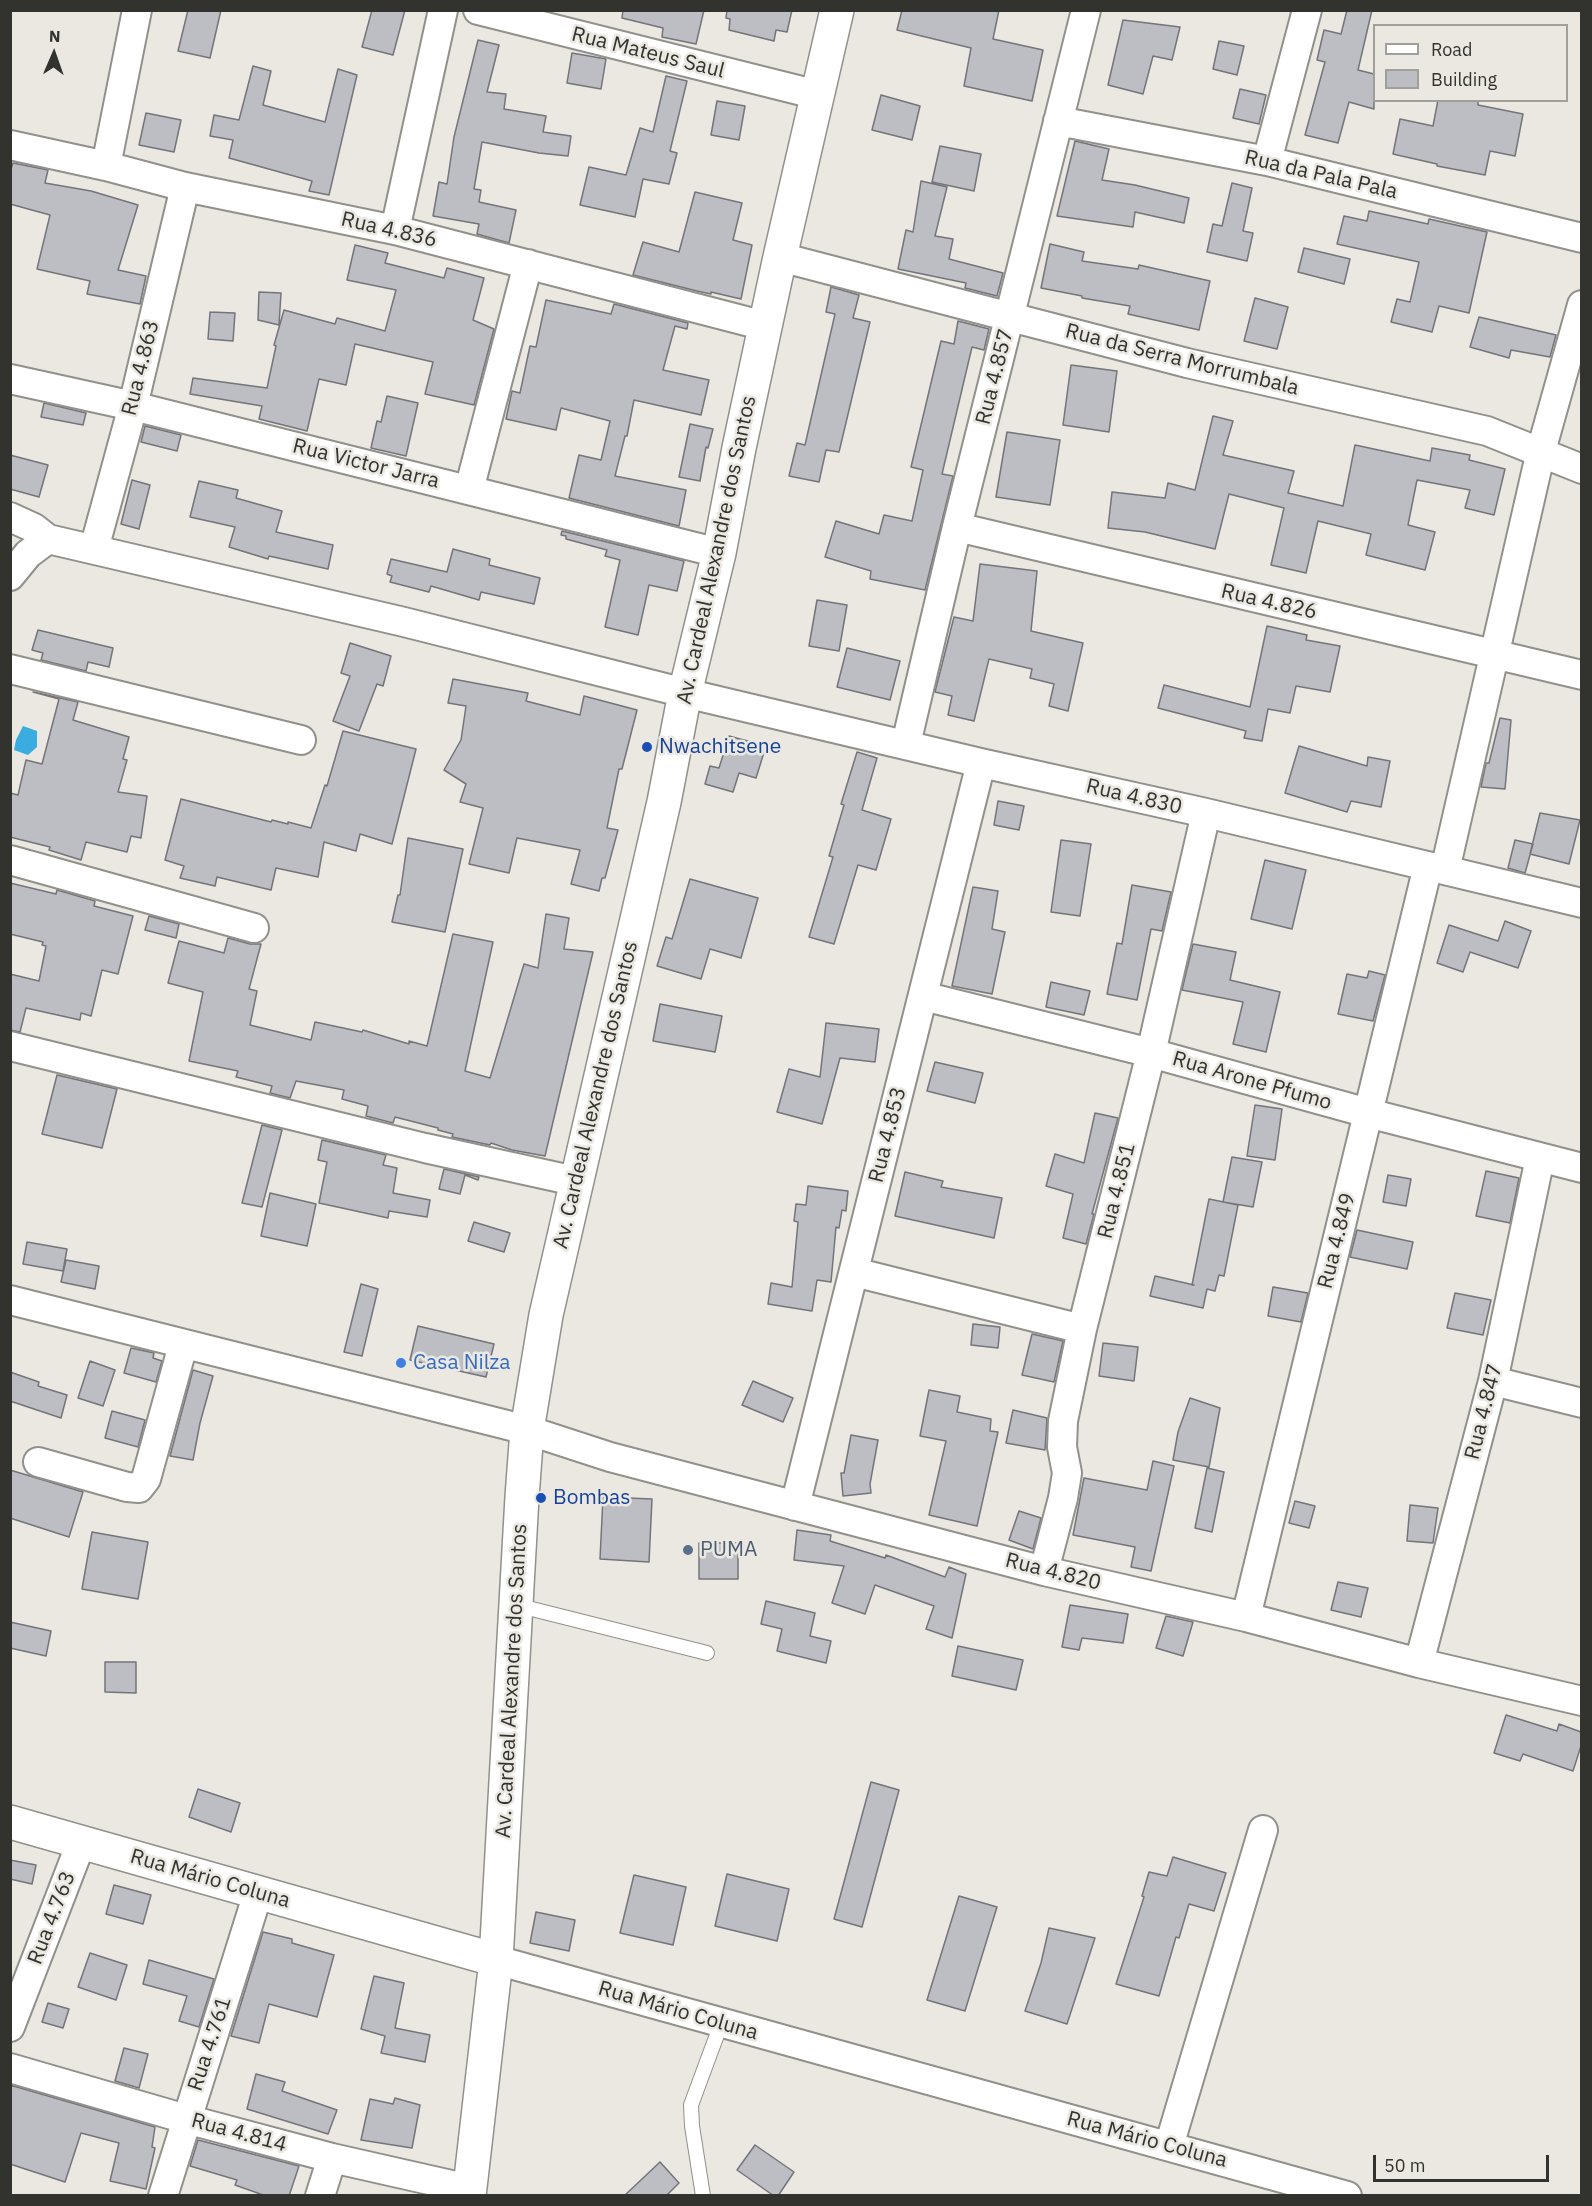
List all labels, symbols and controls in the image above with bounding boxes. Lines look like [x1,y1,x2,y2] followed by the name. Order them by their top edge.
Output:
[569,22,727,84] street label: Rua Mateus Saul
[24,24,84,84] north arrow
[1373,24,1568,102] legend
[48,26,61,46] text: N
[1431,38,1472,61] text: Road
[1431,68,1497,91] text: Building
[1242,145,1400,205] street label: Rua da Pala Pala
[339,207,439,253] street label: Rua 4.836
[117,318,165,418] street label: Rua 4.863
[1063,319,1301,401] street label: Rua da Serra Morrumbala
[971,327,1019,427] street label: Rua 4.857
[672,393,762,707] street label: Av. Cardeal Alexandre dos Santos
[290,434,442,494] street label: Rua Victor Jarra
[1219,579,1319,625] street label: Rua 4.826
[659,734,781,760] place label: Nwachitsene
[640,740,654,754] marker: Nwachitsene
[1084,774,1184,820] street label: Rua 4.830
[548,939,644,1251] street label: Av. Cardeal Alexandre dos Santos
[1170,1046,1334,1116] street label: Rua Arone Pfumo
[864,1085,912,1185] street label: Rua 4.853
[1093,1141,1141,1241] street label: Rua 4.851
[1313,1191,1361,1291] street label: Rua 4.849
[413,1350,510,1376] place label: Casa Nilza
[394,1356,408,1370] marker: Casa Nilza
[1460,1362,1508,1462] street label: Rua 4.847
[553,1485,630,1511] place label: Bombas
[534,1491,548,1505] marker: Bombas
[491,1523,533,1839] street label: Av. Cardeal Alexandre dos Santos
[700,1537,757,1563] place label: PUMA
[681,1543,695,1557] marker: PUMA
[1003,1548,1103,1596] street label: Rua 4.820
[127,1844,293,1914] street label: Rua Mário Coluna
[23,1868,81,1968] street label: Rua 4.763
[595,1976,761,2046] street label: Rua Mário Coluna
[183,1994,237,2094] street label: Rua 4.761
[1064,2106,1230,2174] street label: Rua Mário Coluna
[189,2108,289,2158] street label: Rua 4.814
[1376,2143,1552,2181] scale bar
[1384,2154,1426,2177] text: 50 m

